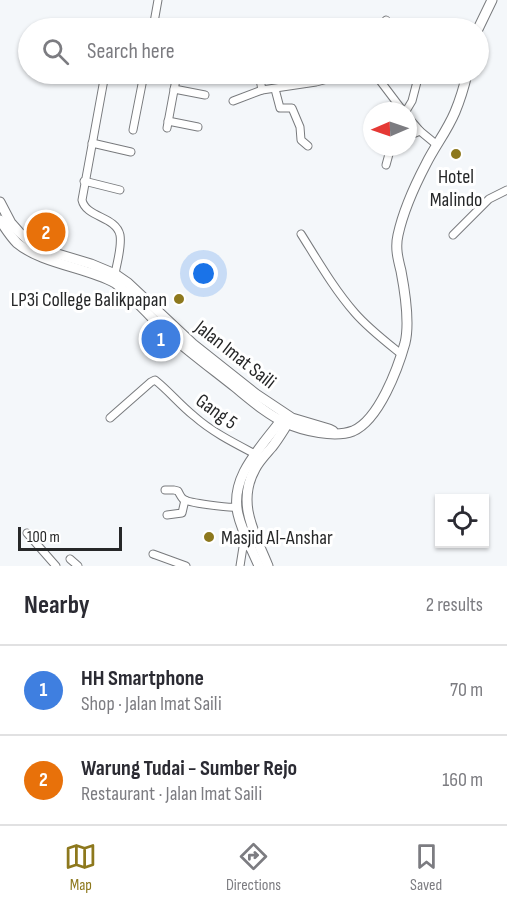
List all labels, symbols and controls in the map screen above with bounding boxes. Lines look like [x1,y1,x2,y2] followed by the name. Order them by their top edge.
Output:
[18,18,489,84] search box
[39,35,72,68] icon: search
[87,38,174,65] text: Search here
[363,102,417,156] north arrow
[449,147,463,161] marker: Hotel Malindo
[430,165,482,212] place label: Hotel Malindo
[26,210,66,254] pin: 2
[189,259,218,288] your location
[11,288,167,312] place label: LP3i College Balikpapan
[172,292,186,306] marker: LP3i College Balikpapan
[189,315,281,394] street label: Jalan Imat Saili
[142,316,180,362] pin: 1
[191,389,242,435] street label: Gang 5
[435,494,489,548] map controls
[435,494,489,548] button: locate
[18,524,122,552] scale bar
[221,526,333,550] place label: Masjid Al-Anshar
[27,528,60,547] text: 100 m
[202,530,216,544] marker: Masjid Al-Anshar
[24,590,90,621] text: Nearby
[426,593,483,617] text: 2 results
[81,665,204,692] text: HH Smartphone
[40,678,47,702] text: 1
[450,678,483,702] text: 70 m
[81,692,222,716] text: Shop · Jalan Imat Saili
[81,755,297,782] text: Warung Tudai - Sumber Rejo
[39,768,48,792] text: 2
[442,768,483,792] text: 160 m
[81,782,262,806] text: Restaurant · Jalan Imat Saili
[64,840,97,895] tab: Map
[226,840,281,895] tab: Directions
[410,840,443,895] tab: Saved

